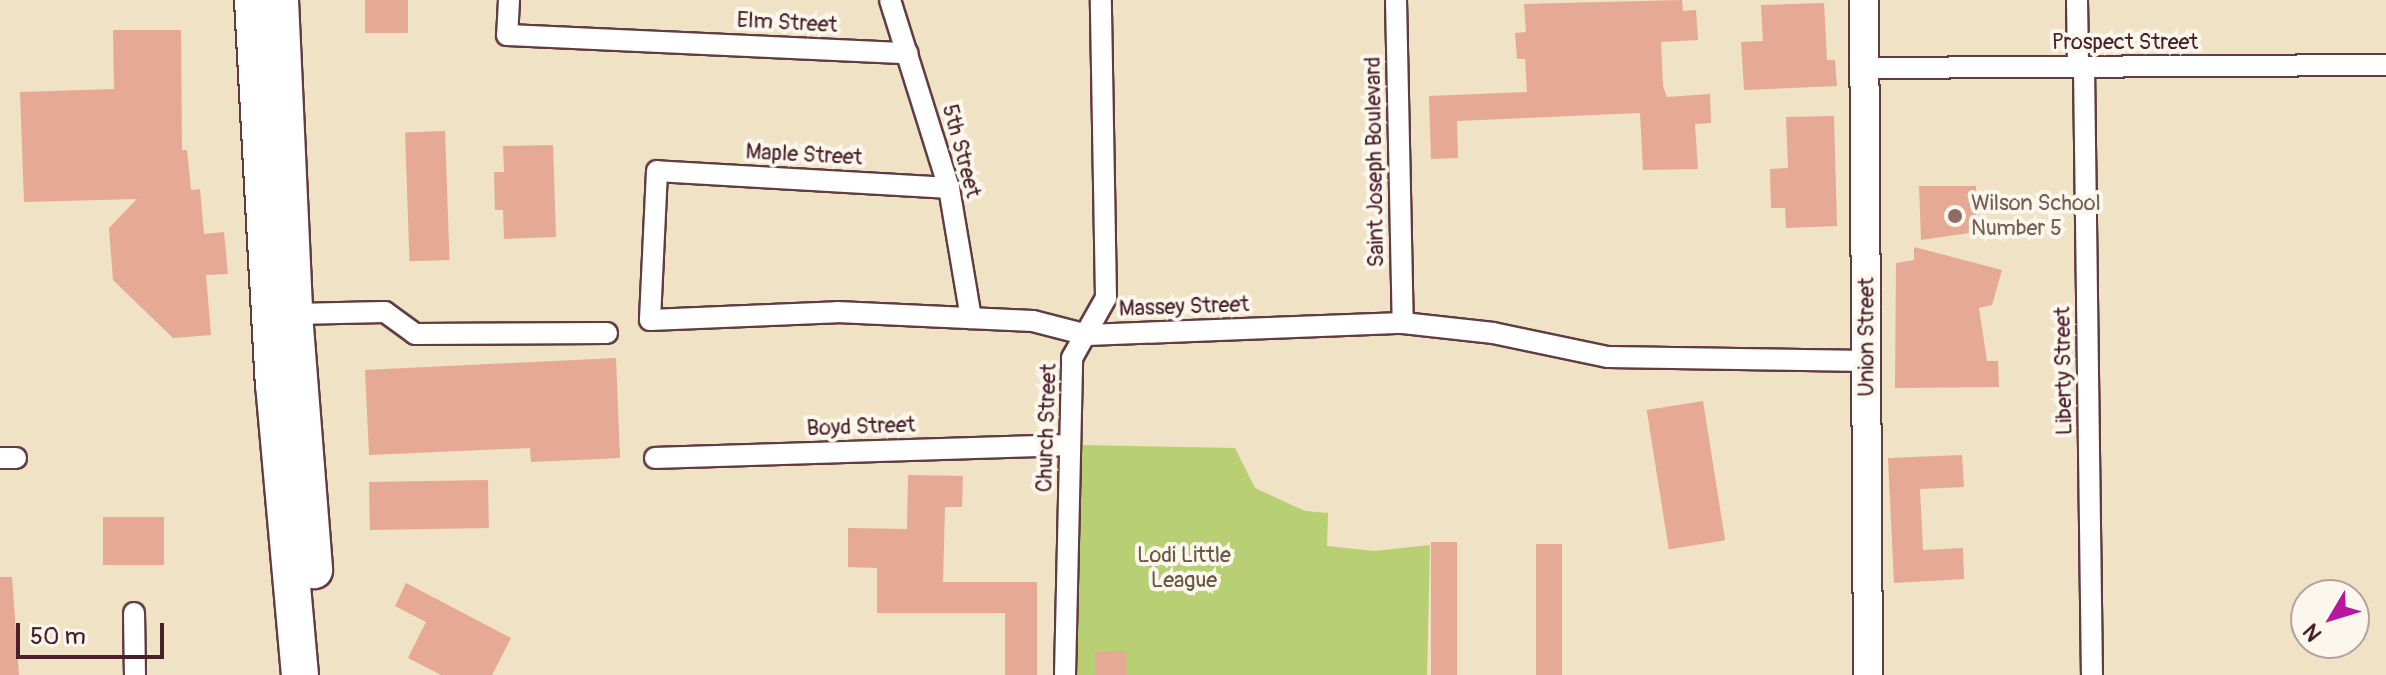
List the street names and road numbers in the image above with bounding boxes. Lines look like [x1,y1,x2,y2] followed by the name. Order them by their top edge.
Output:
[736,7,838,39] street label: Elm Street
[2052,30,2198,56] street label: Prospect Street
[1360,56,1390,268] street label: Saint Joseph Boulevard
[936,101,986,201] street label: 5th Street
[745,139,863,171] street label: Maple Street
[1854,277,1880,397] street label: Union Street
[1118,292,1250,322] street label: Massey Street
[2050,307,2078,435] street label: Liberty Street
[1032,363,1062,493] street label: Church Street
[806,412,916,442] street label: Boyd Street

